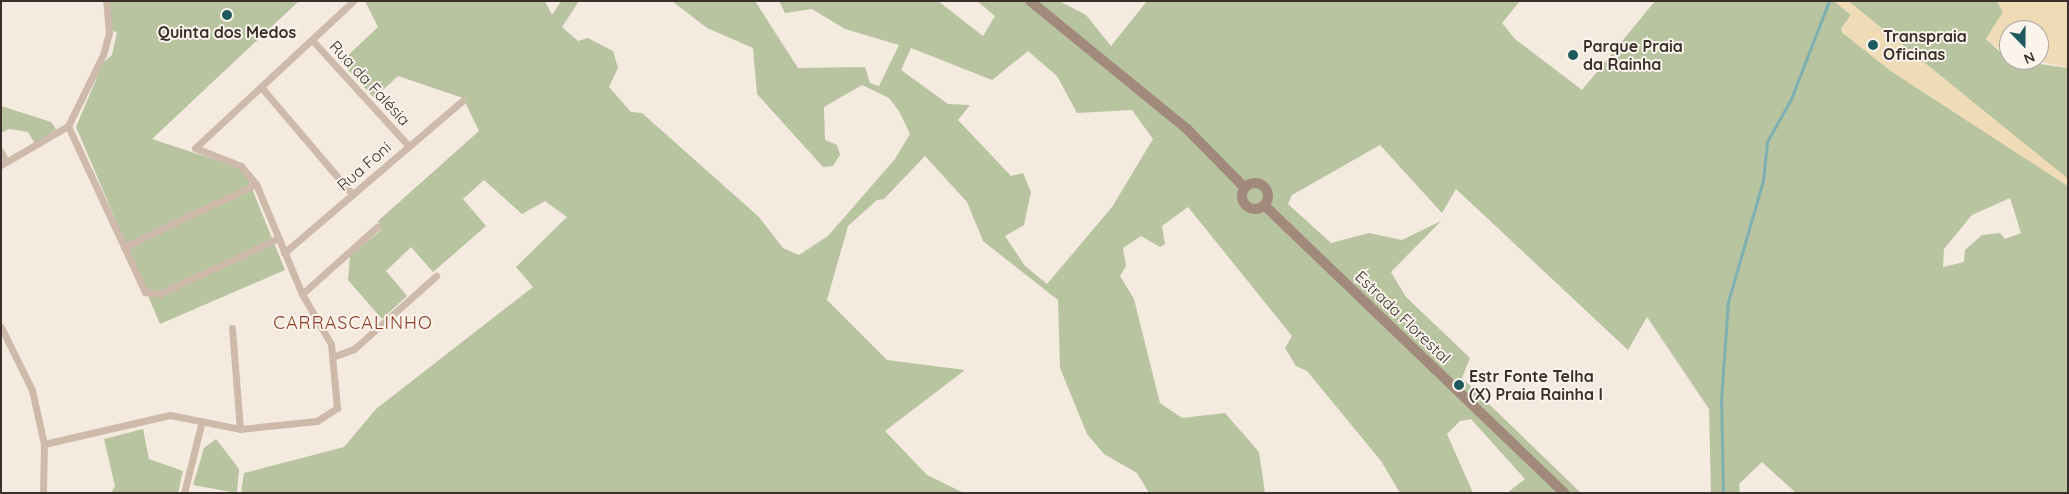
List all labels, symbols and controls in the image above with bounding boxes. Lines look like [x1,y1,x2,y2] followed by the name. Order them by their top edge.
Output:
[221,9,233,21] marker: Quinta dos Medos
[1999,20,2049,70] north arrow
[158,22,296,42] place label: Quinta dos Medos
[1883,26,1967,64] place label: Transpraia Oficinas
[1583,36,1683,74] place label: Parque Praia da Rainha
[326,37,414,129] street label: Rua da Falésia
[1867,39,1879,51] marker: Transpraia Oficinas
[2021,48,2037,68] text: N
[1567,49,1579,61] marker: Parque Praia da Rainha
[333,137,395,195] street label: Rua Foni
[1351,267,1455,367] street label: Estrada Florestal
[272,312,434,334] district label: CARRASCALINHO
[1469,366,1603,404] place label: Estr Fonte Telha (X) Praia Rainha I
[1453,379,1465,391] marker: Estr Fonte Telha (X) Praia Rainha I

